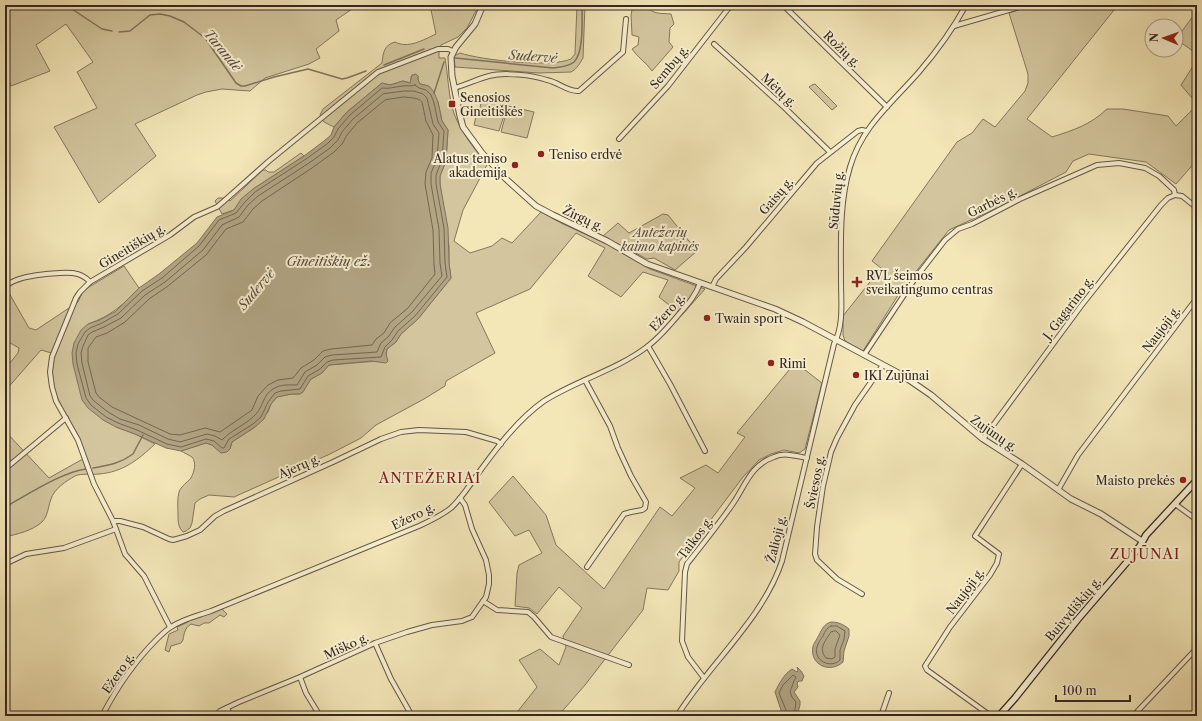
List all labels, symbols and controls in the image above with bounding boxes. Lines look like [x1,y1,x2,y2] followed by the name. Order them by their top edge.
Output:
[1144,18,1184,58] north arrow
[201,26,246,75] water label: Tarandė
[820,28,864,70] street label: Rožių g.
[1147,32,1161,43] text: N
[646,42,692,92] street label: Sembų g.
[507,46,558,66] water label: Sudervė
[758,70,800,110] street label: Mėtų g.
[460,90,523,119] place label: Senosios Gineitiškės
[447,99,457,109] marker: Senosios Gineitiškės
[549,147,622,162] place label: Teniso erdvė
[536,149,546,159] marker: Teniso erdvė
[432,151,508,180] place label: Alatus teniso akademija
[510,160,520,170] marker: Alatus teniso akademija
[825,170,847,230] street label: Sūduvių g.
[756,174,796,218] street label: Gaisų g.
[965,184,1019,220] street label: Garbės g.
[560,201,606,234] street label: Žirgų g.
[96,220,168,272] street label: Gineitiškių g.
[620,225,700,254] park label: Antežerių kaimo kapinės
[287,253,371,269] water label: Gineitiškių ež.
[234,265,278,313] water label: Sudervė
[866,268,993,297] place label: RVL šeimos sveikatingumo centras
[1038,273,1097,344] street label: J. Gagarino g.
[851,276,863,288] marker: RVL šeimos sveikatingumo centras
[646,290,688,334] street label: Ežero g.
[1139,303,1183,355] street label: Naujoji g.
[715,311,784,326] place label: Twain sport
[702,313,712,323] marker: Twain sport
[779,356,807,371] place label: Rimi
[766,358,776,368] marker: Rimi
[864,368,929,383] place label: IKI Zujūnai
[851,370,861,380] marker: IKI Zujūnai
[968,412,1020,454] street label: Zujūnų g.
[275,451,322,482] street label: Ajerų g.
[801,454,828,510] street label: Šviesos g.
[378,468,481,487] district label: ANTEŽERIAI
[1096,473,1175,488] place label: Maisto prekės
[1178,475,1188,485] marker: Maisto prekės
[389,499,437,533] street label: Ežero g.
[762,513,789,564] street label: Žalioji g.
[674,514,716,562] street label: Taikos g.
[1110,545,1180,563] district label: ZUJŪNAI
[943,565,987,617] street label: Naujoji g.
[1042,574,1104,644] street label: Buivydiškių g.
[321,629,371,663] street label: Miško g.
[99,650,137,696] street label: Ežero g.
[1056,677,1130,703] scale bar
[1062,683,1097,698] text: 100 m

